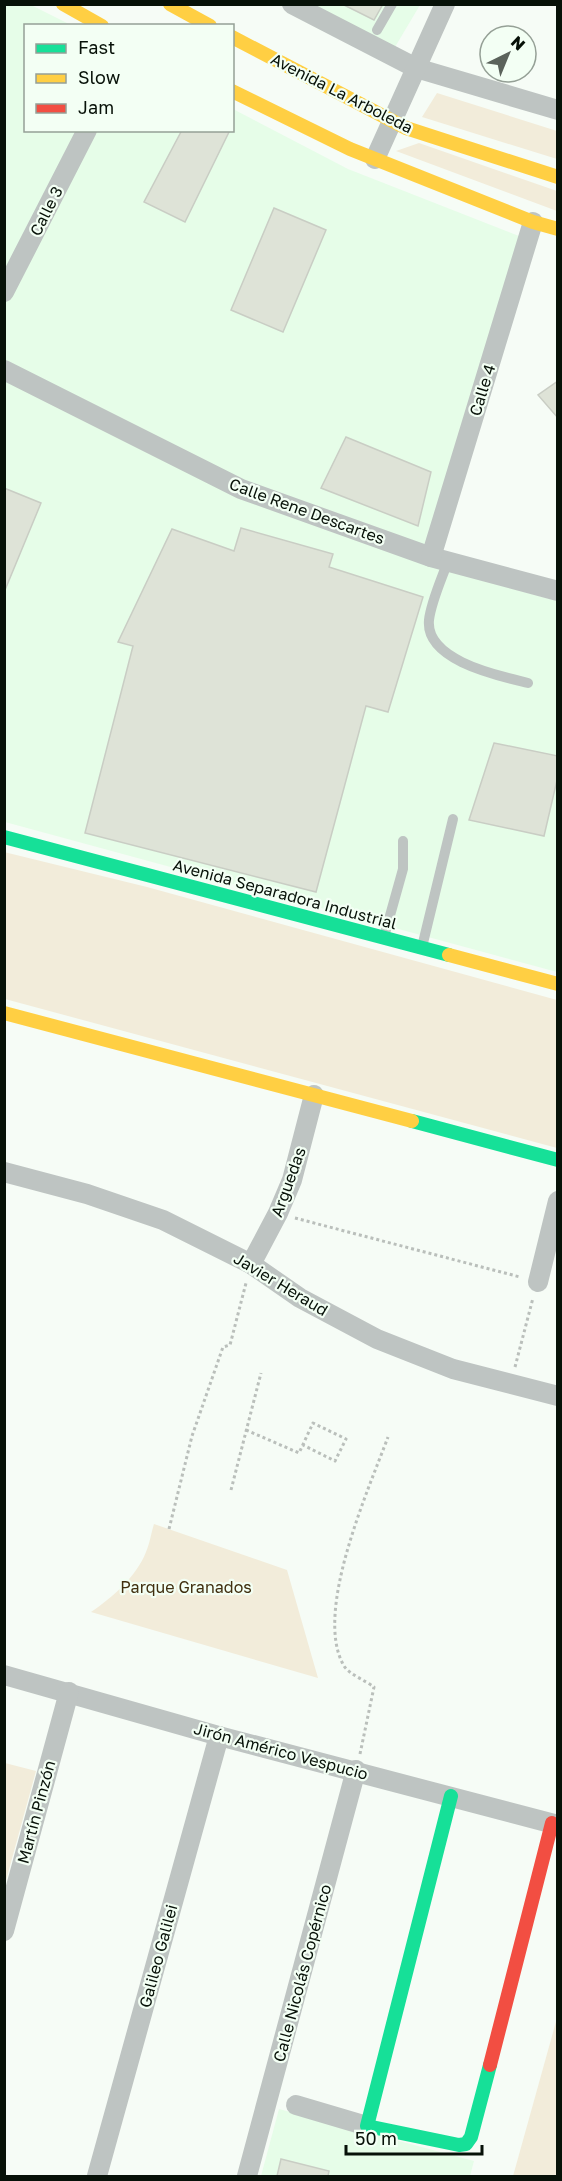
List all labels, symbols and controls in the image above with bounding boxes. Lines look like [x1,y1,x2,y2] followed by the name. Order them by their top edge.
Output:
[24,24,234,132] legend
[478,24,538,84] north arrow
[507,32,530,54] text: N
[78,36,115,58] text: Fast
[268,49,416,137] street label: Avenida La Arboleda
[78,66,121,88] text: Slow
[78,96,114,118] text: Jam
[25,183,67,239] street label: Calle 3
[465,362,499,418] street label: Calle 4
[227,474,387,548] street label: Calle Rene Descartes
[171,854,399,934] street label: Avenida Separadora Industrial
[266,1144,310,1220] street label: Arguedas
[230,1248,332,1320] street label: Javier Heraud
[120,1577,252,1597] park label: Parque Granados
[192,1718,370,1784] street label: Jirón Américo Vespucio
[13,1758,59,1866] street label: Martín Pinzón
[269,1882,335,2064] street label: Calle Nicolás Copérnico
[135,1902,181,2010] street label: Galileo Galilei
[346,2118,482,2156] scale bar
[355,2127,397,2149] text: 50 m

